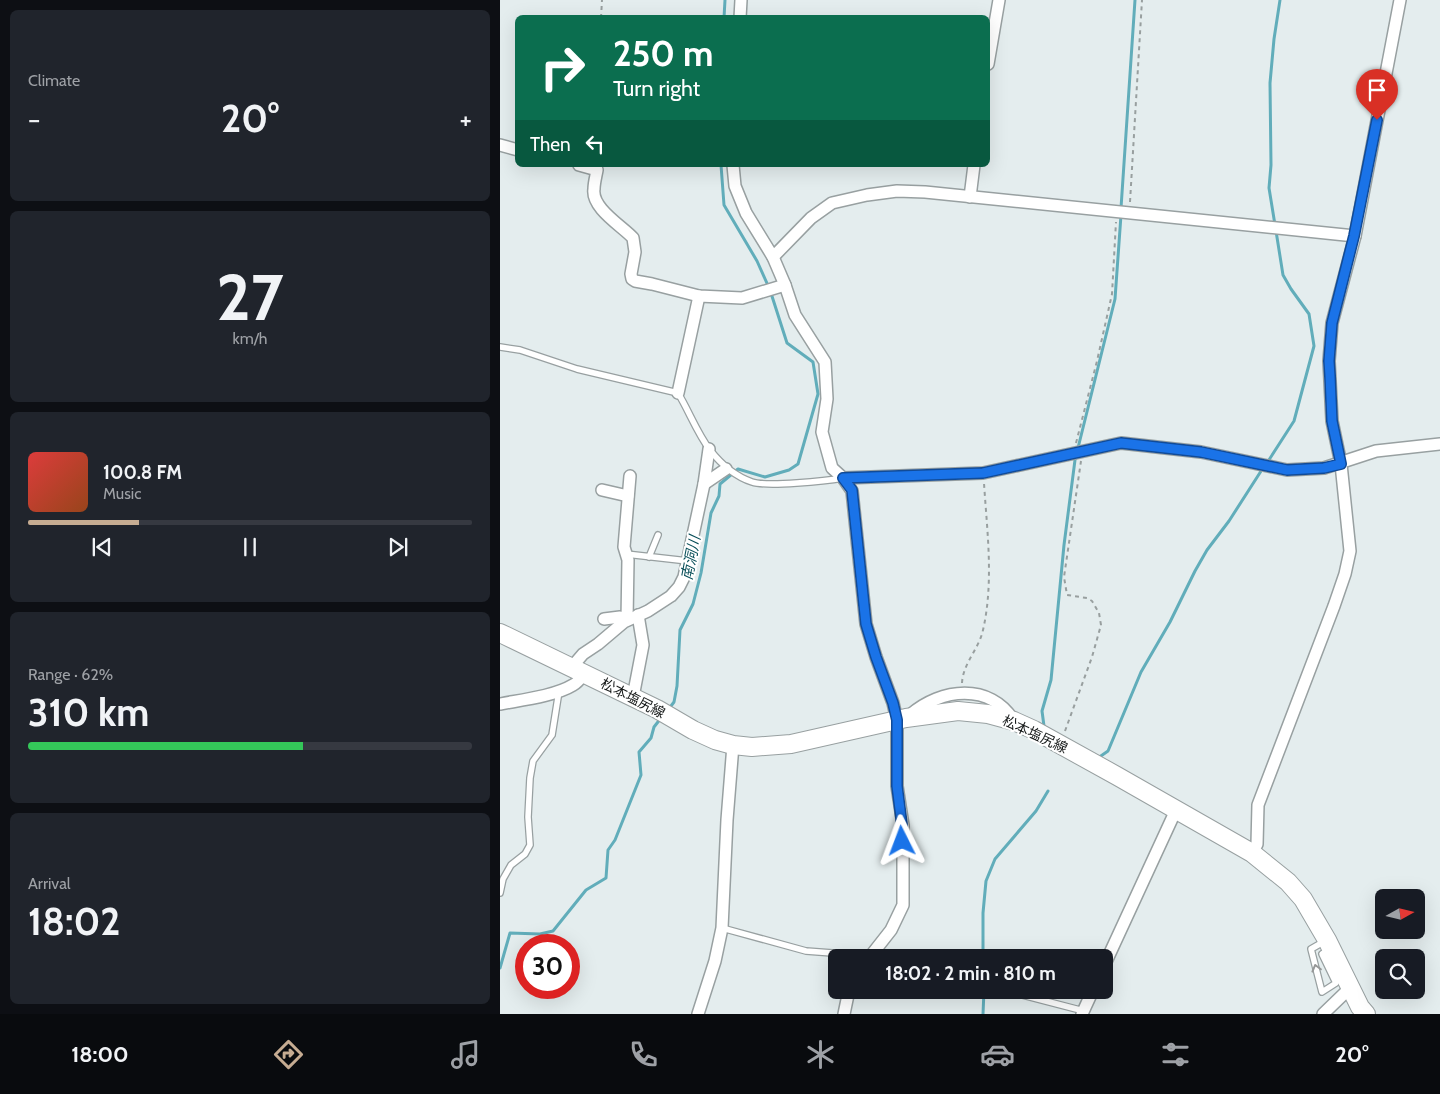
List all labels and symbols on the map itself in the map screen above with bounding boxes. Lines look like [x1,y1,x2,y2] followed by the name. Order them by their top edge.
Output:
[1356,69,1398,120] pin
[678,532,705,582] water label: 南洞川
[598,674,668,722] street label: 松本塩尻線
[999,711,1071,757] street label: 松本塩尻線
[875,814,927,866] position arrow
[1375,889,1425,939] north arrow
[515,934,580,999] speed limit sign: 30
[1311,964,1322,973] one-way arrow

